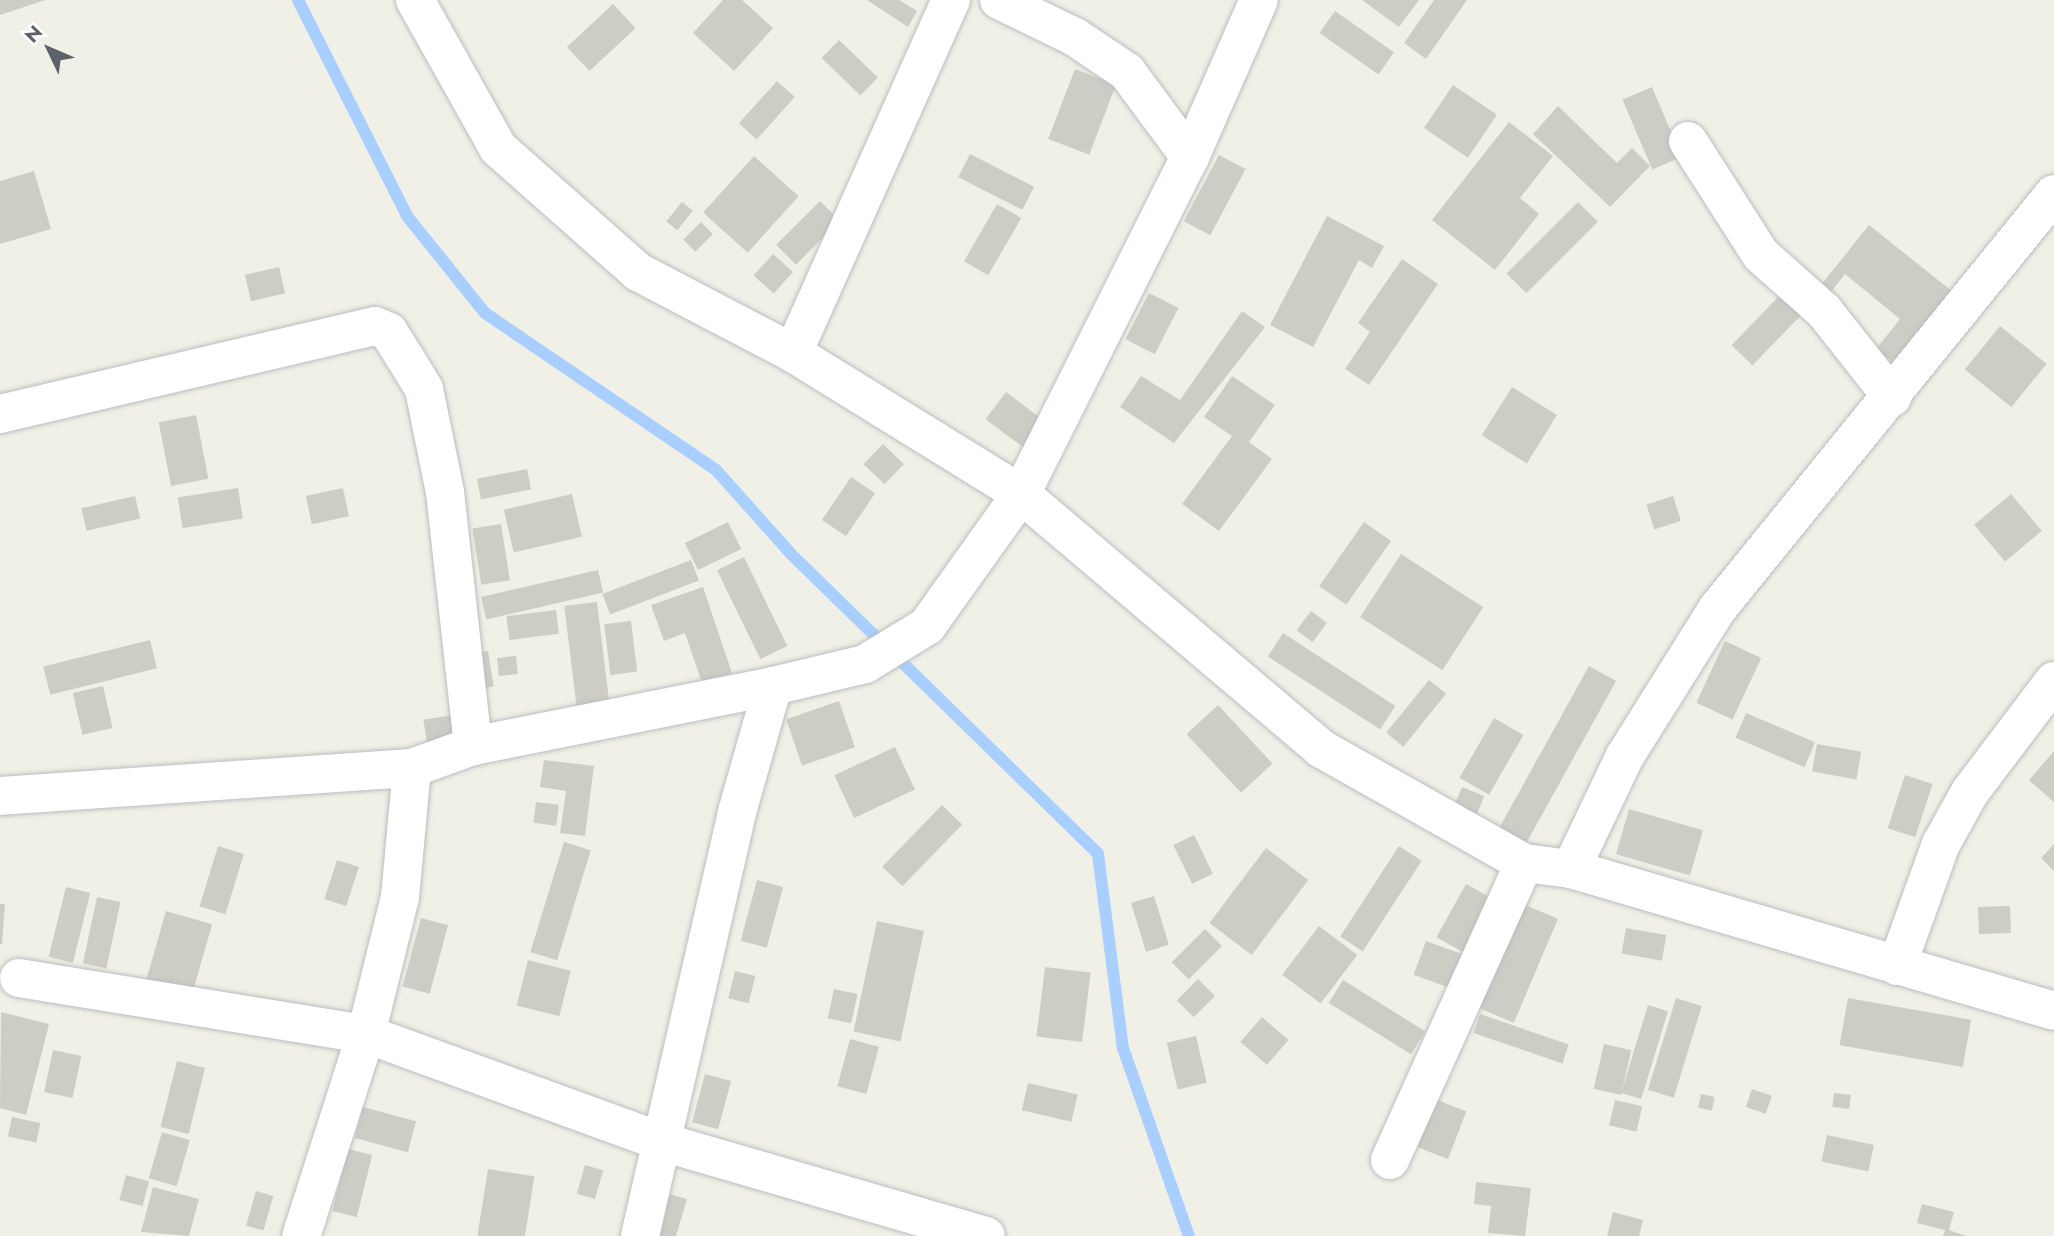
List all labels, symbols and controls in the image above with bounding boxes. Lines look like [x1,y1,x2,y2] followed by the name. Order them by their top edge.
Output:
[14,14,84,84] north arrow
[19,19,48,49] text: N

